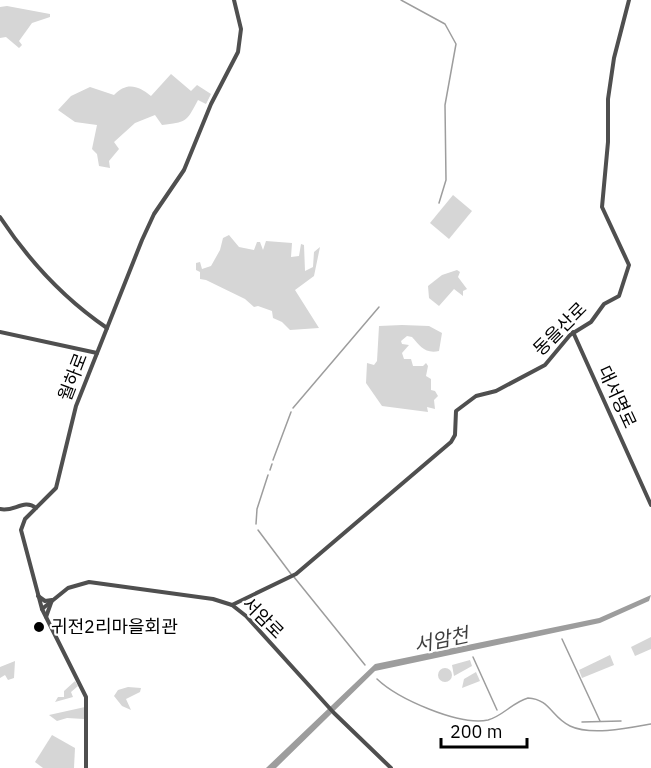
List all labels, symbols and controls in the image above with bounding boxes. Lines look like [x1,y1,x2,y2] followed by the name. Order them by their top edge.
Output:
[528,297,591,360] street label: 동을산로
[53,350,92,404] street label: 월하로
[593,362,642,432] street label: 대서명로
[238,592,289,643] street label: 서암로
[51,615,178,638] place label: 귀전2리마을회관
[32,620,46,634] marker: 귀전2리마을회관
[411,620,473,658] water label: 서암천
[441,711,526,749] scale bar
[450,720,502,743] text: 200 m

